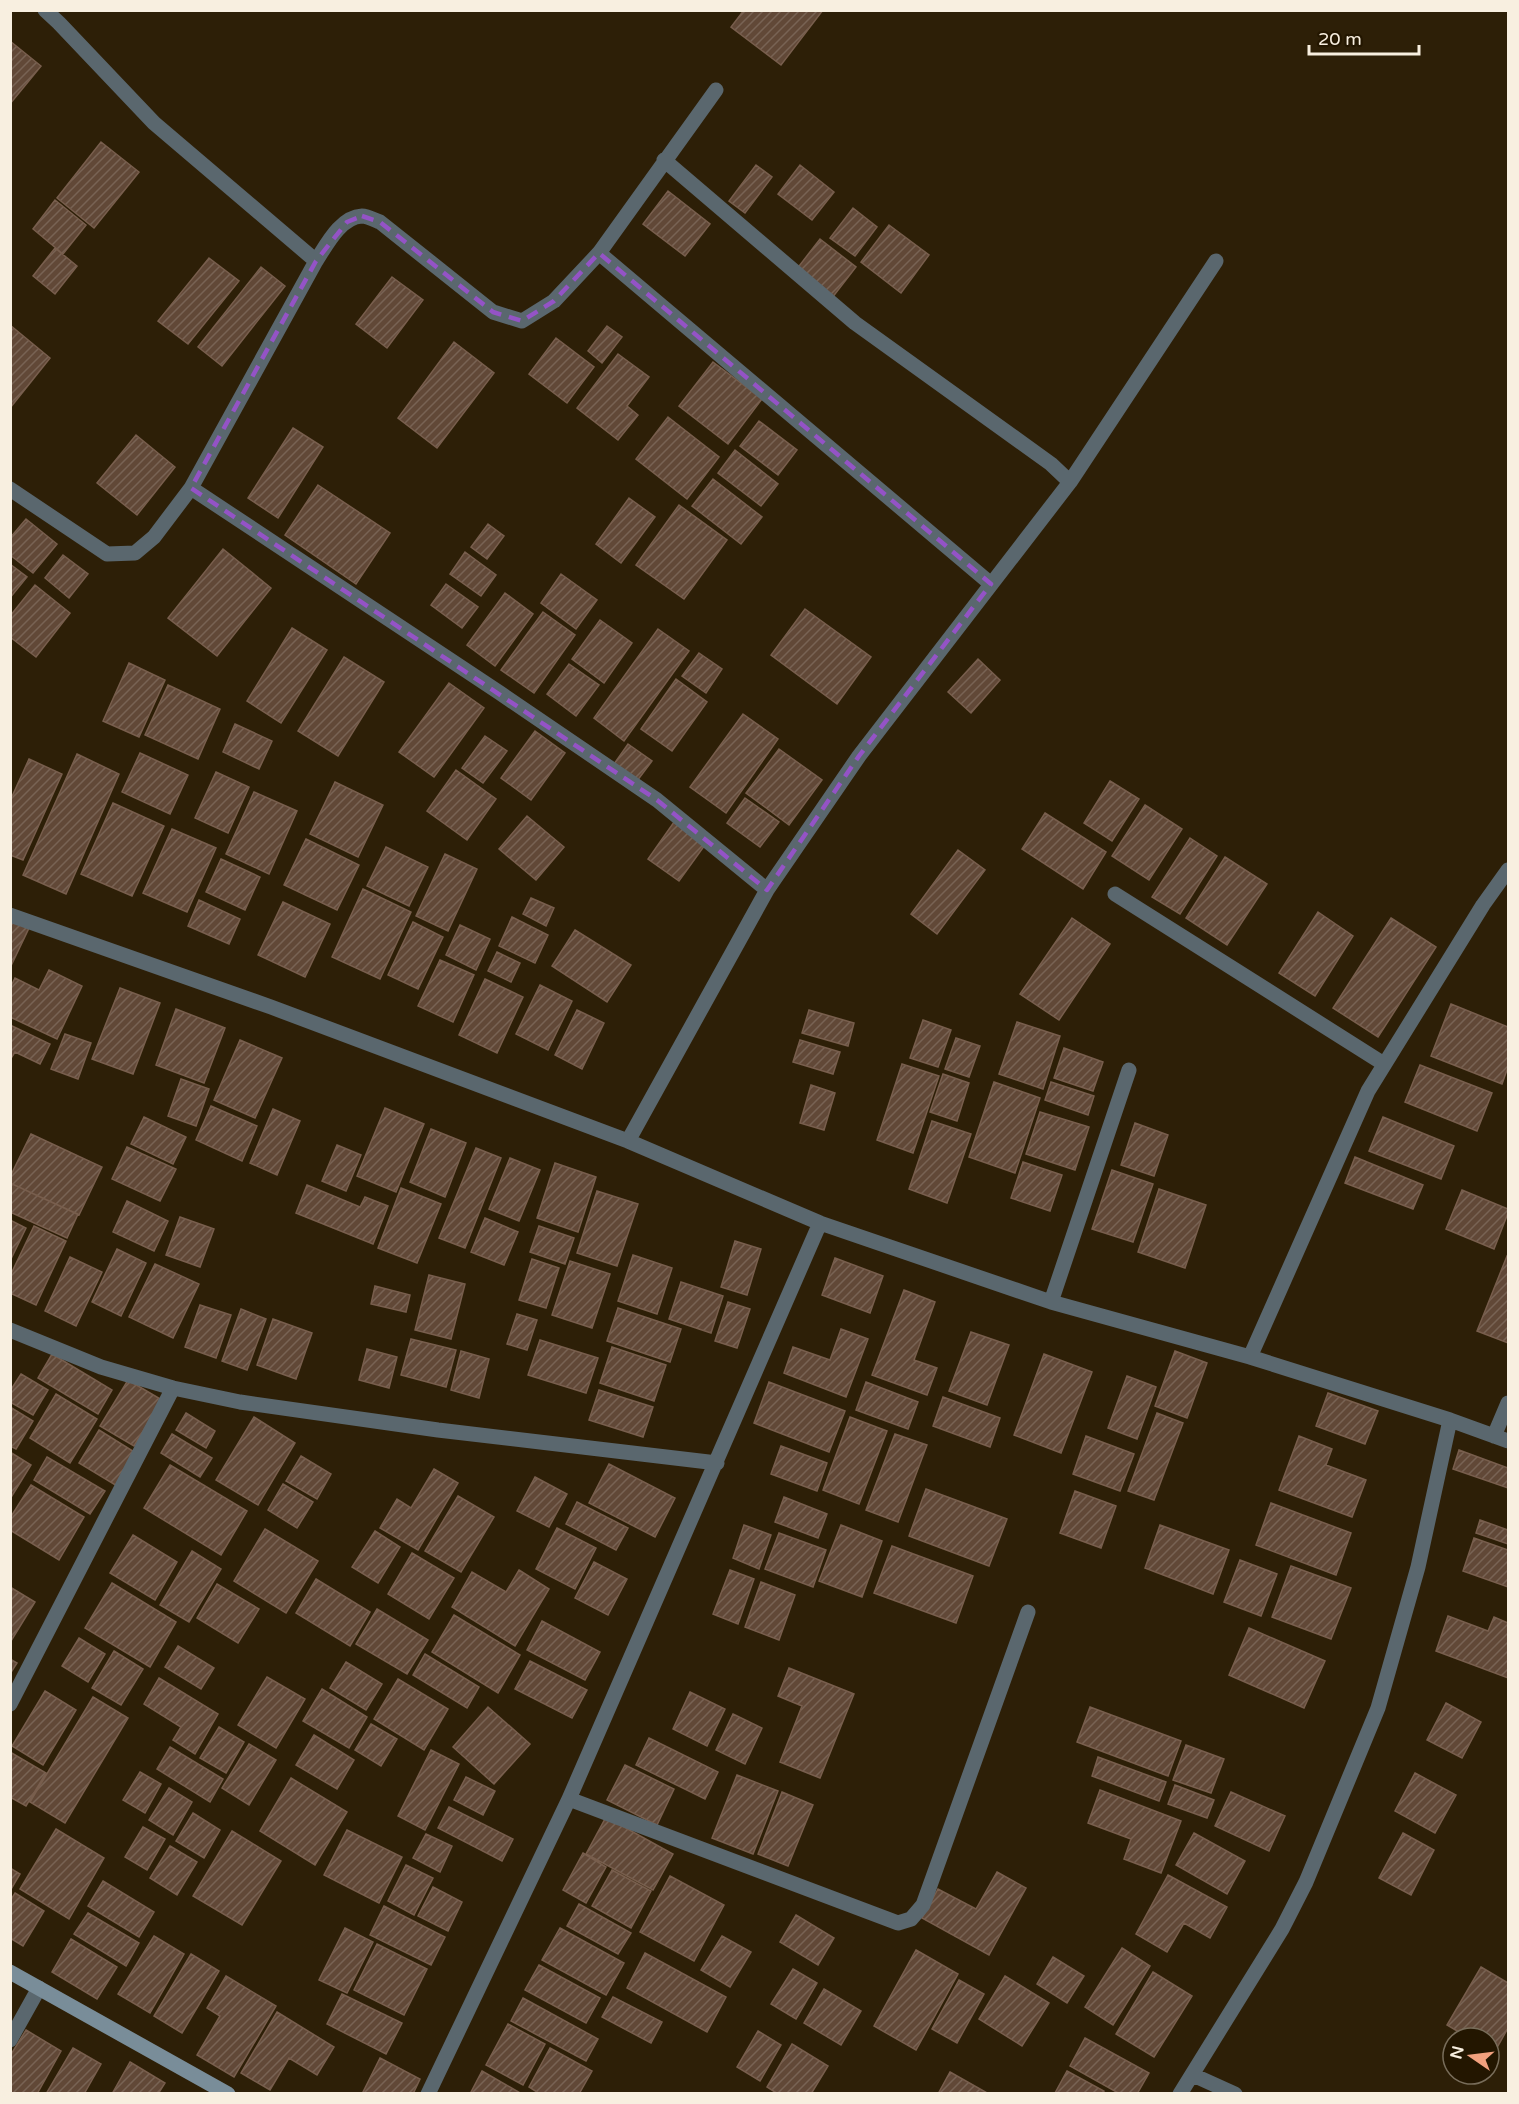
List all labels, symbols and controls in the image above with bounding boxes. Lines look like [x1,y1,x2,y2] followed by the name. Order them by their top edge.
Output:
[1309,18,1418,56] scale bar
[1318,28,1362,50] text: 20 m
[1441,2026,1501,2086] north arrow
[1446,2044,1469,2061] text: N

